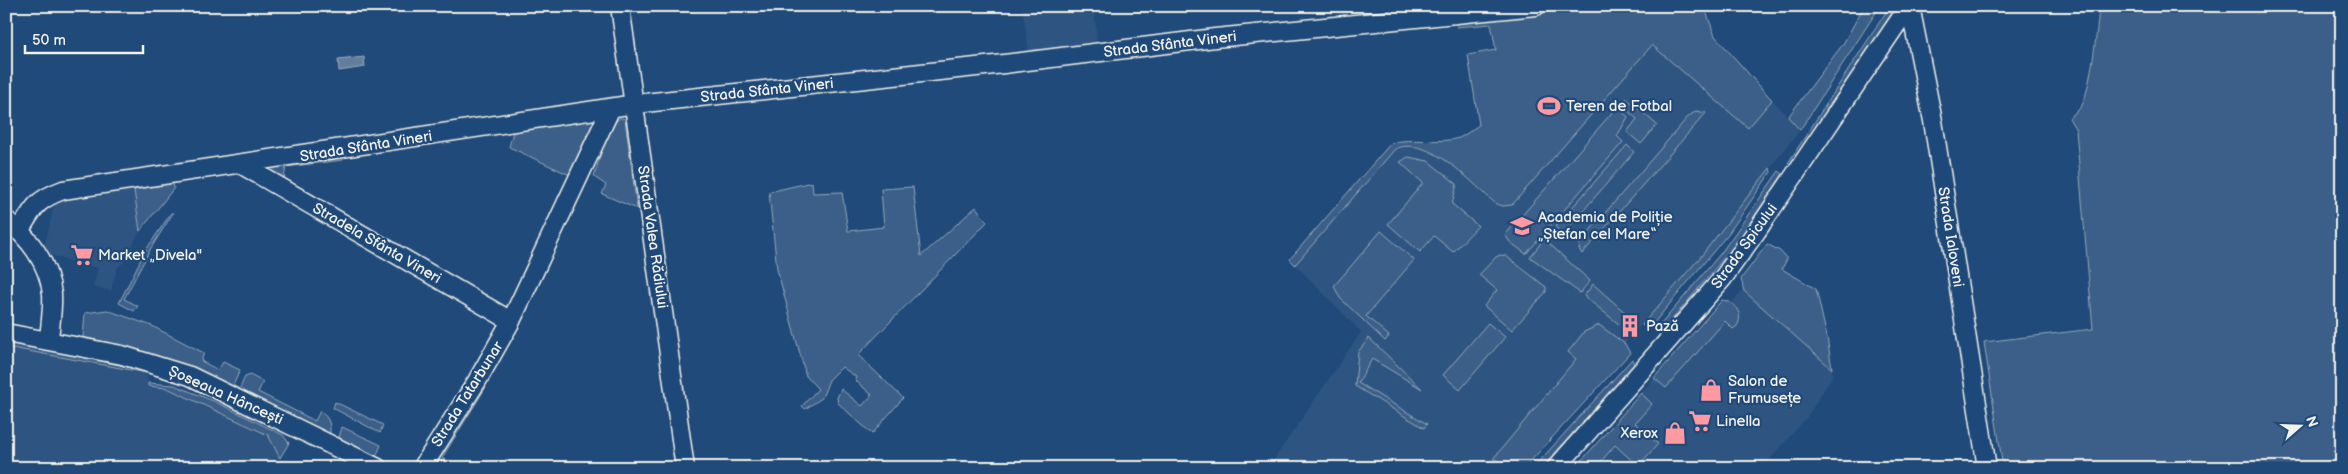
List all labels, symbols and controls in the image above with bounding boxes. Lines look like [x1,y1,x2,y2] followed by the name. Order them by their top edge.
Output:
[25,22,142,54] scale bar
[1103,27,1237,62] street label: Strada Sfânta Vineri
[32,31,66,50] text: 50 m
[700,74,834,107] street label: Strada Sfânta Vineri
[1536,93,1562,119] sports icon: Teren de Fotbal
[1566,97,1672,116] place label: Teren de Fotbal
[299,127,434,166] street label: Strada Sfânta Vineri
[633,164,672,310] street label: Strada Valea Rădiului
[1933,186,1968,289] street label: Strada Ialoveni
[309,199,445,288] street label: Stradela Sfânta Vineri
[1707,200,1782,293] street label: Strada Spicului
[1538,208,1673,244] place label: Academia de Poliție „Ștefan cel Mare“
[1509,213,1535,239] school or university icon: Academia de Poliție „Ștefan cel Mare“
[69,242,95,268] supermarket icon: Market „Divela"
[98,246,202,265] place label: Market „Divela"
[1617,313,1643,339] building icon: Pază
[1646,317,1679,336] place label: Pază
[427,337,508,451] street label: Strada Tatarbunar
[165,362,286,429] street label: Șoseaua Hâncești
[1728,372,1801,408] place label: Salon de Frumusețe
[1698,377,1724,403] shop icon: Salon de Frumusețe
[2276,402,2326,452] north arrow
[1687,408,1713,434] supermarket icon: Linella
[1716,412,1761,431] place label: Linella
[2302,414,2322,430] text: N
[1662,420,1688,446] shop icon: Xerox
[1620,424,1658,443] place label: Xerox

